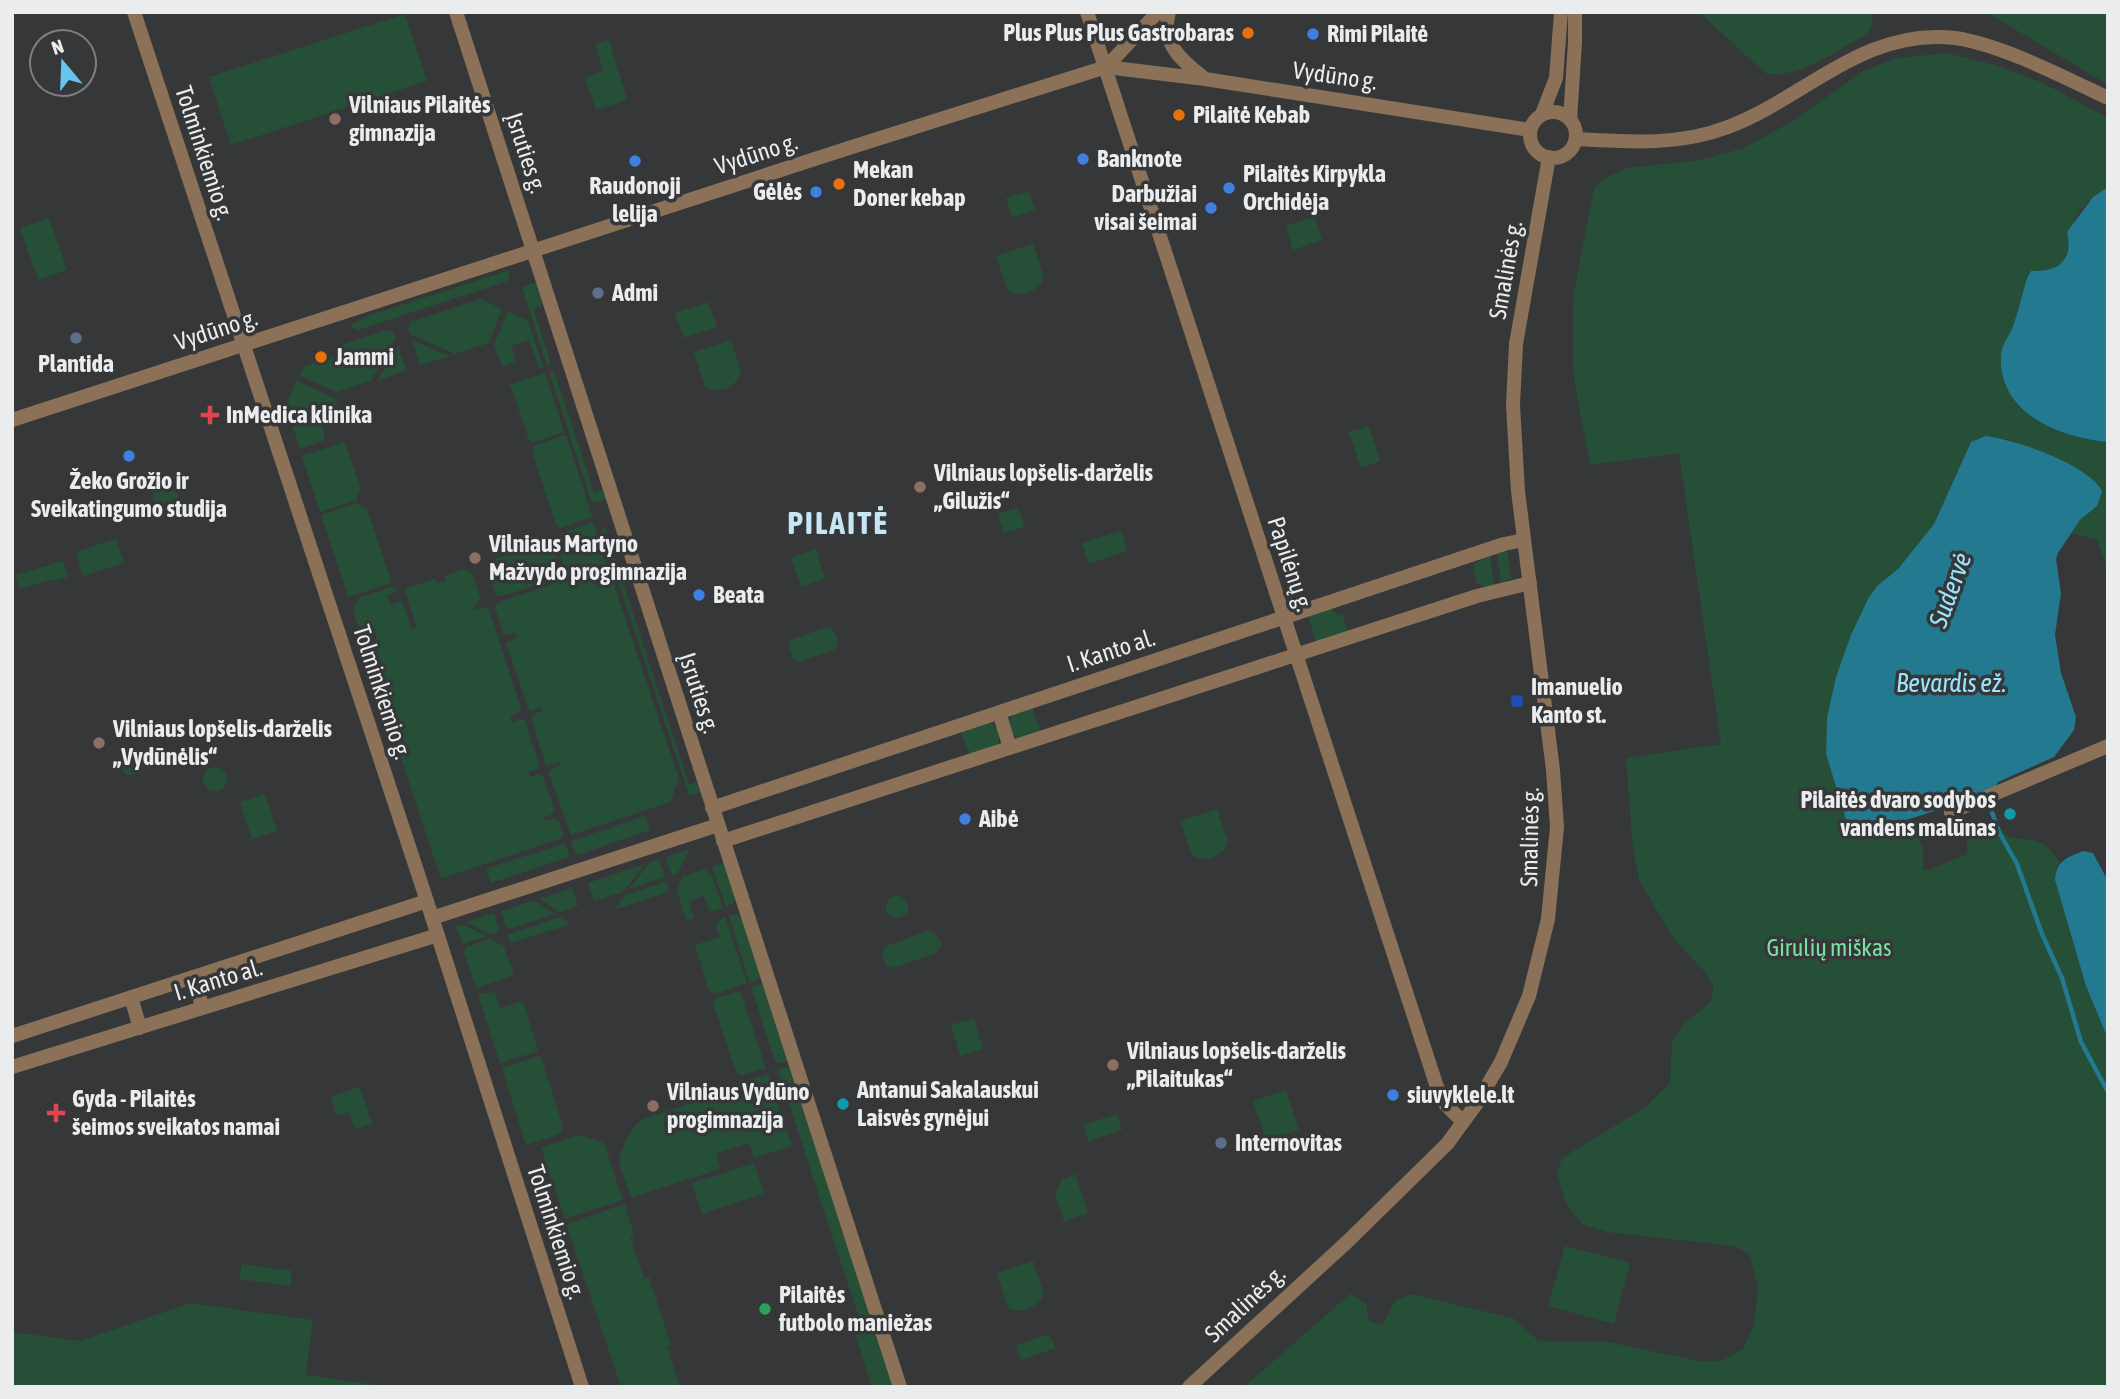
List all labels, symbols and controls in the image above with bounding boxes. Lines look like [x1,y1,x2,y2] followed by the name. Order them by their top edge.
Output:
[1003,19,1235,46] place label: Plus Plus Plus Gastrobaras
[1327,20,1428,47] place label: Rimi Pilaitė
[1240,25,1256,41] marker: Plus Plus Plus Gastrobaras
[1305,26,1321,42] marker: Rimi Pilaitė
[28,28,98,98] north arrow
[49,35,66,59] text: N
[1291,56,1379,95] street label: Vydūno g.
[170,82,239,223] street label: Tolminkiemio g.
[348,91,491,146] place label: Vilniaus Pilaitės gimnazija
[1193,101,1310,128] place label: Pilaitė Kebab
[1171,107,1187,123] marker: Pilaitė Kebab
[501,109,552,196] street label: Įsruties g.
[327,111,343,127] marker: Vilniaus Pilaitės gimnazija
[711,128,801,180] street label: Vydūno g.
[1097,145,1182,172] place label: Banknote
[1075,151,1091,167] marker: Banknote
[627,153,643,169] marker: Raudonoji lelija
[853,156,966,211] place label: Mekan Doner kebap
[1243,160,1386,215] place label: Pilaitės Kirpykla Orchidėja
[589,172,681,227] place label: Raudonoji lelija
[831,176,847,192] marker: Mekan Doner kebap
[753,178,803,205] place label: Gėlės
[1094,180,1197,235] place label: Darbužiai visai šeimai
[1221,180,1237,196] marker: Pilaitės Kirpykla Orchidėja
[808,184,824,200] marker: Gėlės
[1203,200,1219,216] marker: Darbužiai visai šeimai
[1484,219,1527,321] street label: Smalinės g.
[611,279,658,306] place label: Admi
[590,285,606,301] marker: Admi
[171,304,261,356] street label: Vydūno g.
[68,330,84,346] marker: Plantida
[334,343,394,370] place label: Jammi
[313,349,329,365] marker: Jammi
[38,350,114,377] place label: Plantida
[226,401,372,428] place label: InMedica klinika
[200,405,220,425] marker: InMedica klinika
[121,448,137,464] marker: Žeko Grožio ir Sveikatingumo studija
[933,459,1154,514] place label: Vilniaus lopšelis-darželis „Gilužis“
[31,467,227,522] place label: Žeko Grožio ir Sveikatingumo studija
[912,479,928,495] marker: Vilniaus lopšelis-darželis „Gilužis“
[787,504,889,541] district label: PILAITĖ
[1263,513,1318,614] street label: Papilėnų g.
[488,530,687,585] place label: Vilniaus Martyno Mažvydo progimnazija
[1922,548,1977,633] water label: Sudervė
[467,550,483,566] marker: Vilniaus Martyno Mažvydo progimnazija
[713,581,765,608] place label: Beata
[691,587,707,603] marker: Beata
[348,621,417,762] street label: Tolminkiemio g.
[1063,624,1158,677] street label: I. Kanto al.
[674,649,725,736] street label: Įsruties g.
[1896,668,2006,698] water label: Bevardis ež.
[1531,673,1623,728] place label: Imanuelio Kanto st.
[1509,693,1525,709] marker: Imanuelio Kanto st.
[112,715,333,770] place label: Vilniaus lopšelis-darželis „Vydūnėlis“
[91,735,107,751] marker: Vilniaus lopšelis-darželis „Vydūnėlis“
[1801,786,1997,841] place label: Pilaitės dvaro sodybos vandens malūnas
[1515,787,1544,887] street label: Smalinės g.
[978,805,1019,832] place label: Aibė
[2002,806,2018,822] marker: Pilaitės dvaro sodybos vandens malūnas
[957,811,973,827] marker: Aibė
[1766,934,1892,961] park label: Girulių miškas
[170,953,265,1006] street label: I. Kanto al.
[1126,1037,1347,1092] place label: Vilniaus lopšelis-darželis „Pilaitukas“
[1105,1057,1121,1073] marker: Vilniaus lopšelis-darželis „Pilaitukas“
[856,1076,1039,1131] place label: Antanui Sakalauskui Laisvės gynėjui
[666,1078,810,1133] place label: Vilniaus Vydūno progimnazija
[1407,1081,1515,1108] place label: siuvyklele.lt
[72,1085,280,1140] place label: Gyda - Pilaitės šeimos sveikatos namai
[1385,1087,1401,1103] marker: siuvyklele.lt
[835,1096,851,1112] marker: Antanui Sakalauskui Laisvės gynėjui
[645,1098,661,1114] marker: Vilniaus Vydūno progimnazija
[46,1103,66,1123] marker: Gyda - Pilaitės šeimos sveikatos namai
[1235,1129,1343,1156] place label: Internovitas
[1213,1135,1229,1151] marker: Internovitas
[522,1161,591,1302] street label: Tolminkiemio g.
[1199,1260,1290,1347] street label: Smalinės g.
[778,1281,933,1336] place label: Pilaitės futbolo maniežas
[757,1301,773,1317] marker: Pilaitės futbolo maniežas

